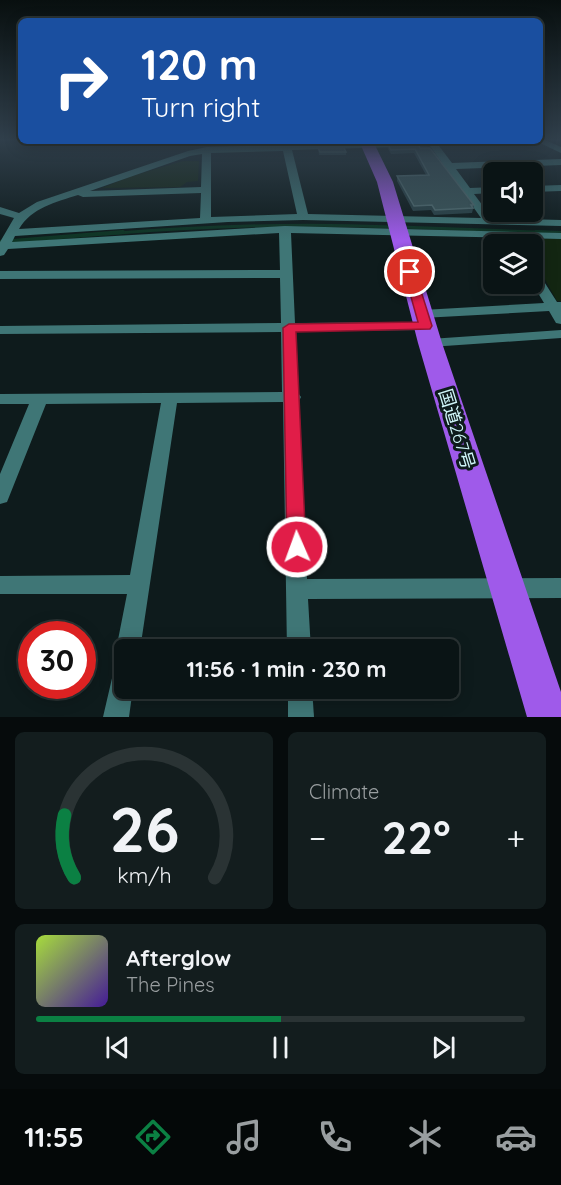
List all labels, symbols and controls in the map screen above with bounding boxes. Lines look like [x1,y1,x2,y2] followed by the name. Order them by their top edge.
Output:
[141,38,258,91] text: 120 m
[42,42,120,120] icon: right
[141,90,260,124] text: Turn right
[483,162,543,294] map controls
[483,162,543,222] button: sound
[483,234,543,294] button: layers
[384,246,435,297] pin
[393,255,426,288] icon: arrive
[434,386,480,472] street label: 国道267号
[265,515,329,579] position arrow
[18,621,96,699] speed limit sign: 30
[187,655,386,683] text: 11:56 · 1 min · 230 m
[309,779,379,804] text: Climate
[109,790,179,868] text: 26
[382,809,451,865] text: 22°
[309,817,326,858] text: −
[506,817,525,858] text: +
[117,862,171,888] text: km/h
[126,944,231,972] text: Afterglow
[126,972,215,997] text: The Pines
[101,1031,134,1064] icon: previous
[264,1031,297,1064] icon: pause
[427,1031,460,1064] icon: next
[132,1116,174,1158] icon: directions
[223,1116,265,1158] icon: music
[314,1116,356,1158] icon: phone
[404,1116,446,1158] icon: climate
[495,1116,537,1158] icon: car
[24,1120,84,1154] text: 11:55

